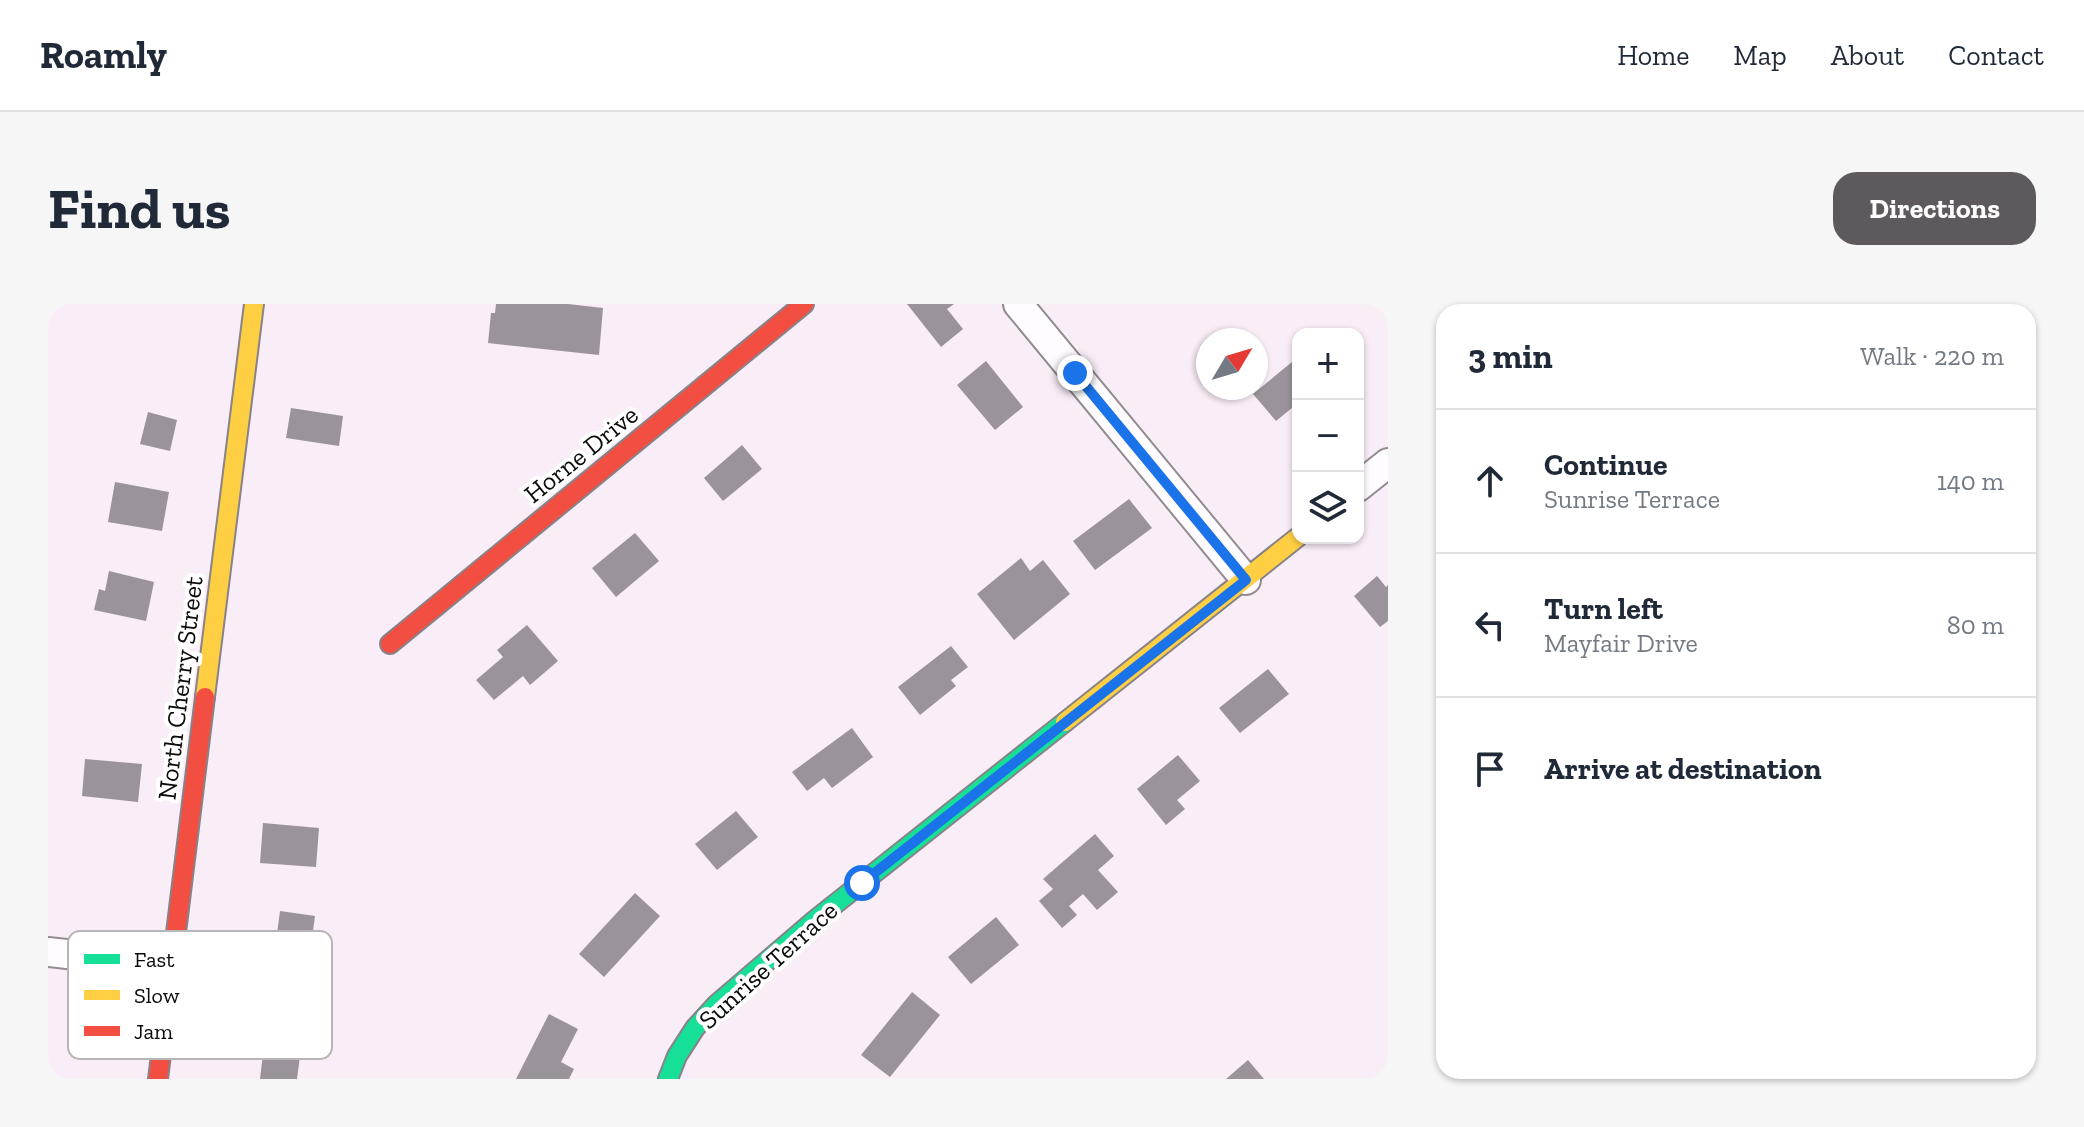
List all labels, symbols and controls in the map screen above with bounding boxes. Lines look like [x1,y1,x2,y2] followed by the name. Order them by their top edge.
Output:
[40,32,167,78] text: Roamly
[1617,39,1689,72] text: Home
[1733,39,1787,72] text: Map
[1831,39,1904,72] text: About
[1948,39,2044,72] text: Contact
[1833,172,2036,245] button: Directions
[48,175,231,242] text: Find us
[1196,328,1268,400] north arrow
[1292,328,1364,544] map controls
[1292,328,1364,400] button: +
[1468,336,1553,377] text: 3 min
[1860,340,2004,372] text: Walk · 220 m
[1057,355,1093,391] route end
[517,398,645,510] street label: Horne Drive
[1292,400,1364,472] button: −
[1544,447,1668,483] text: Continue
[1468,459,1512,503] icon: ahead
[1937,465,2004,497] text: 140 m
[1292,472,1364,544] button: layers
[1544,483,1720,515] text: Sunrise Terrace
[150,574,210,802] street label: North Cherry Street
[1544,591,1663,627] text: Turn left
[1468,603,1512,647] icon: left
[1947,609,2004,641] text: 80 m
[1544,627,1698,659] text: Mayfair Drive
[1468,747,1512,791] icon: arrive
[1544,751,1821,787] text: Arrive at destination
[844,865,880,901] route start
[692,894,844,1036] street label: Sunrise Terrace
[68,931,332,1059] legend
[134,946,175,973] text: Fast
[134,982,180,1009] text: Slow
[134,1018,173,1045] text: Jam

